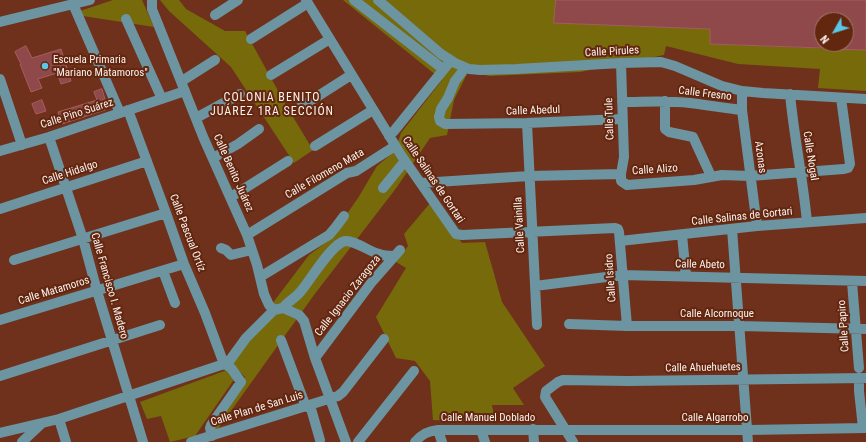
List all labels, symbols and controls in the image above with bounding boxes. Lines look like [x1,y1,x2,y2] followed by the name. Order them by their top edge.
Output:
[814,12,854,52] north arrow
[818,33,832,46] text: N
[585,44,639,60] street label: Calle Pirules
[53,53,148,79] place label: Escuela Primaria "Mariano Matamoros"
[40,61,50,71] marker: Escuela Primaria "Mariano Matamoros"
[678,84,732,104] street label: Calle Fresno
[210,91,334,119] district label: COLONIA BENITO JUÁREZ 1RA SECCIÓN
[39,96,115,132] street label: Calle Pino Suárez
[603,98,617,140] street label: Calle Tule
[506,103,560,119] street label: Calle Abedul
[800,130,820,182] street label: Calle Nogal
[210,132,256,214] street label: Calle Benito Juárez
[399,134,467,226] street label: Calle Salinas de Gortari
[751,140,769,174] street label: Azonas
[283,146,367,202] street label: Calle Filomeno Mata
[40,158,100,188] street label: Calle Hidalgo
[632,162,678,178] street label: Calle Alizo
[166,192,208,274] street label: Calle Pascual Ortíz
[512,197,528,253] street label: Calle Vainilla
[691,205,793,229] street label: Calle Salinas de Gortari
[87,231,131,341] street label: Calle Francisco I. Madero
[312,253,384,339] street label: Calle Ignacio Zaragoza
[603,253,619,303] street label: Calle Isidro
[675,258,725,272] street label: Calle Abeto
[17,274,91,308] street label: Calle Matamoros
[836,299,852,353] street label: Calle Papiro
[680,307,754,321] street label: Calle Alcornoque
[665,361,741,375] street label: Calle Ahuehuetes
[209,389,305,429] street label: Calle Plan de San Luis
[441,411,535,425] street label: Calle Manuel Doblado
[682,411,748,425] street label: Calle Algarrobo

